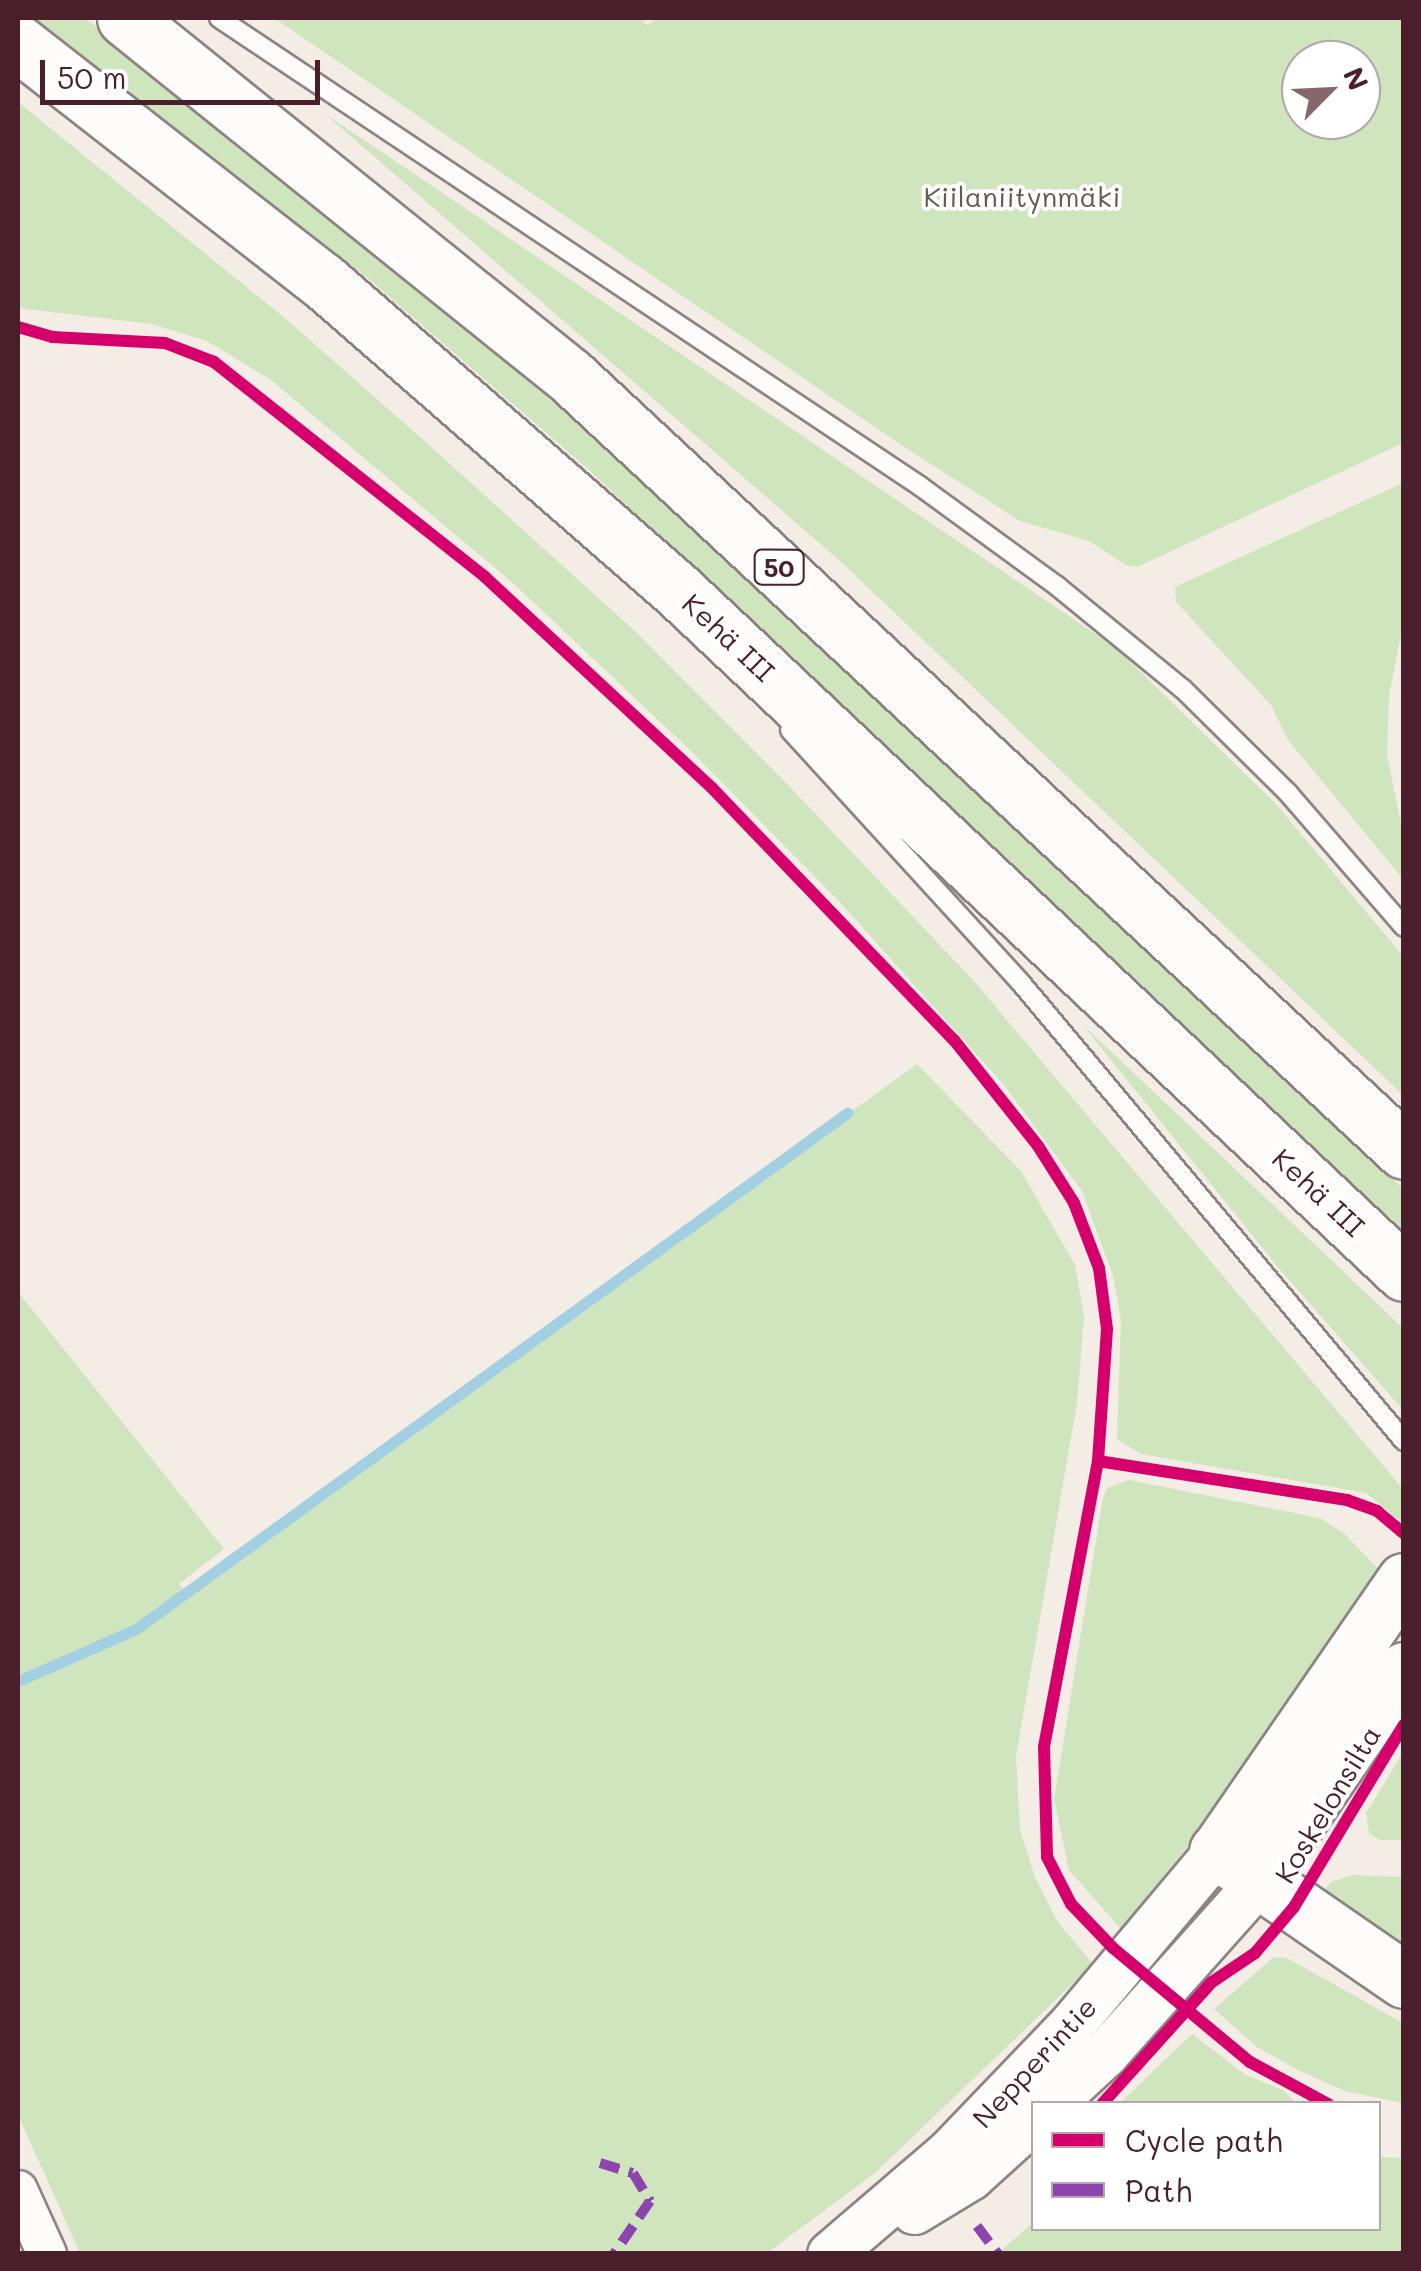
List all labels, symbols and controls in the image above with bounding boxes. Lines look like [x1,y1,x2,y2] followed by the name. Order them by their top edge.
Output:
[45,40,325,102] scale bar
[1281,40,1381,140] north arrow
[57,57,127,97] text: 50 m
[1336,62,1377,96] text: N
[924,179,1120,213] park label: Kiilaniitynmäki
[752,547,806,587] road number: 50
[676,586,782,688] street label: Kehä III
[1266,1141,1372,1243] street label: Kehä III
[1267,1719,1387,1889] street label: Koskelonsilta
[965,1990,1103,2134] street label: Nepperintie
[1031,2101,1381,2231] legend
[1125,2120,1283,2160] text: Cycle path
[1125,2170,1192,2210] text: Path

